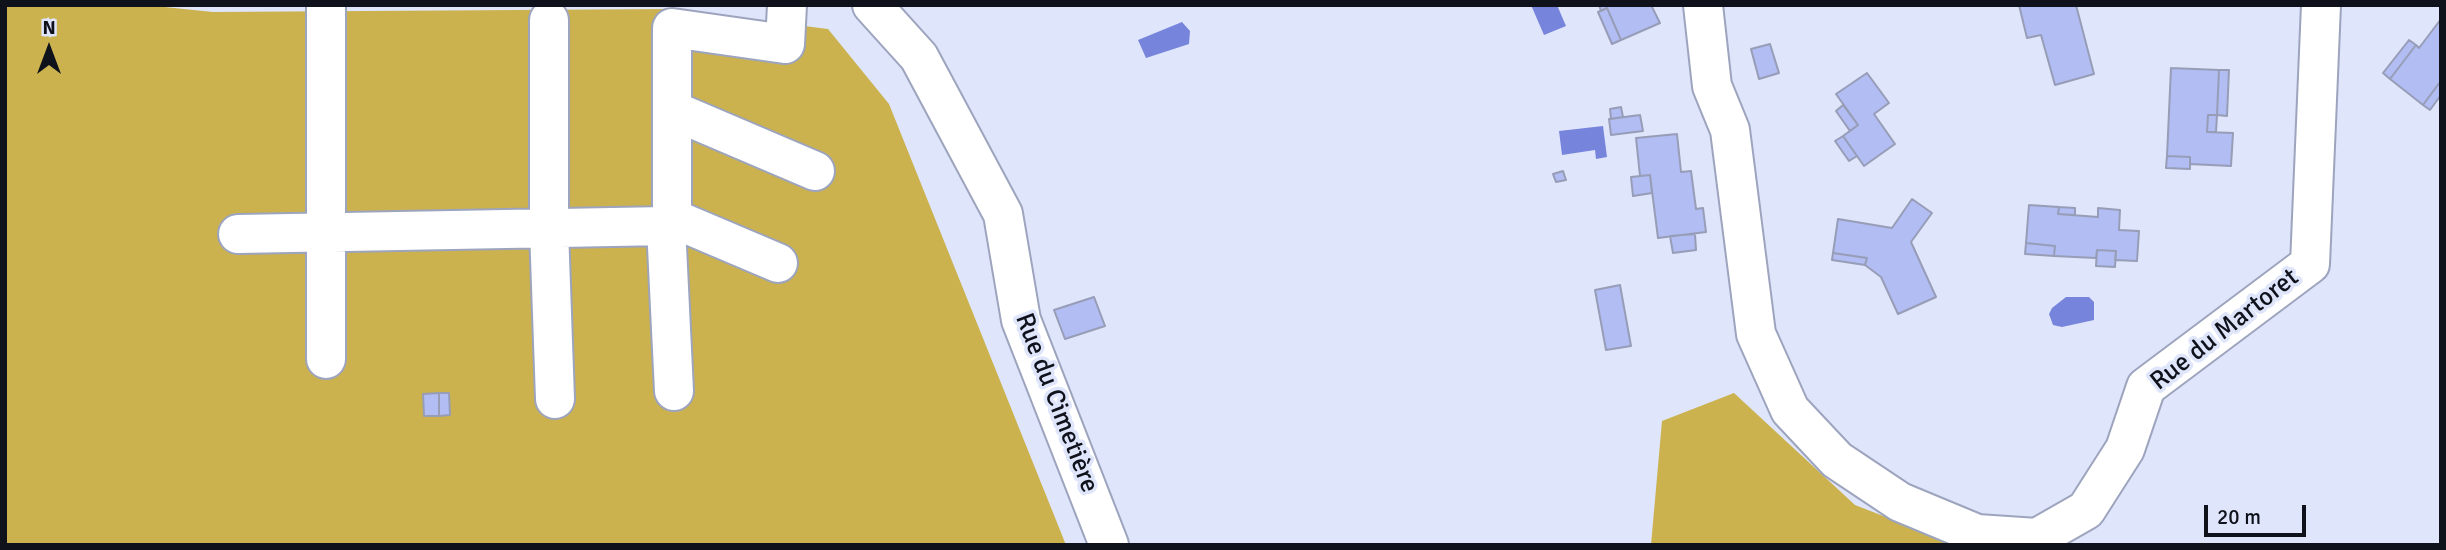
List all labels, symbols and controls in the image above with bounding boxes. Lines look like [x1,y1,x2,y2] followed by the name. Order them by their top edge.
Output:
[14,14,84,84] north arrow
[42,16,56,40] text: N
[2145,262,2305,398] street label: Rue du Martoret
[1007,309,1105,497] street label: Rue du Cimetière
[2208,490,2310,534] scale bar
[2217,504,2261,530] text: 20 m

